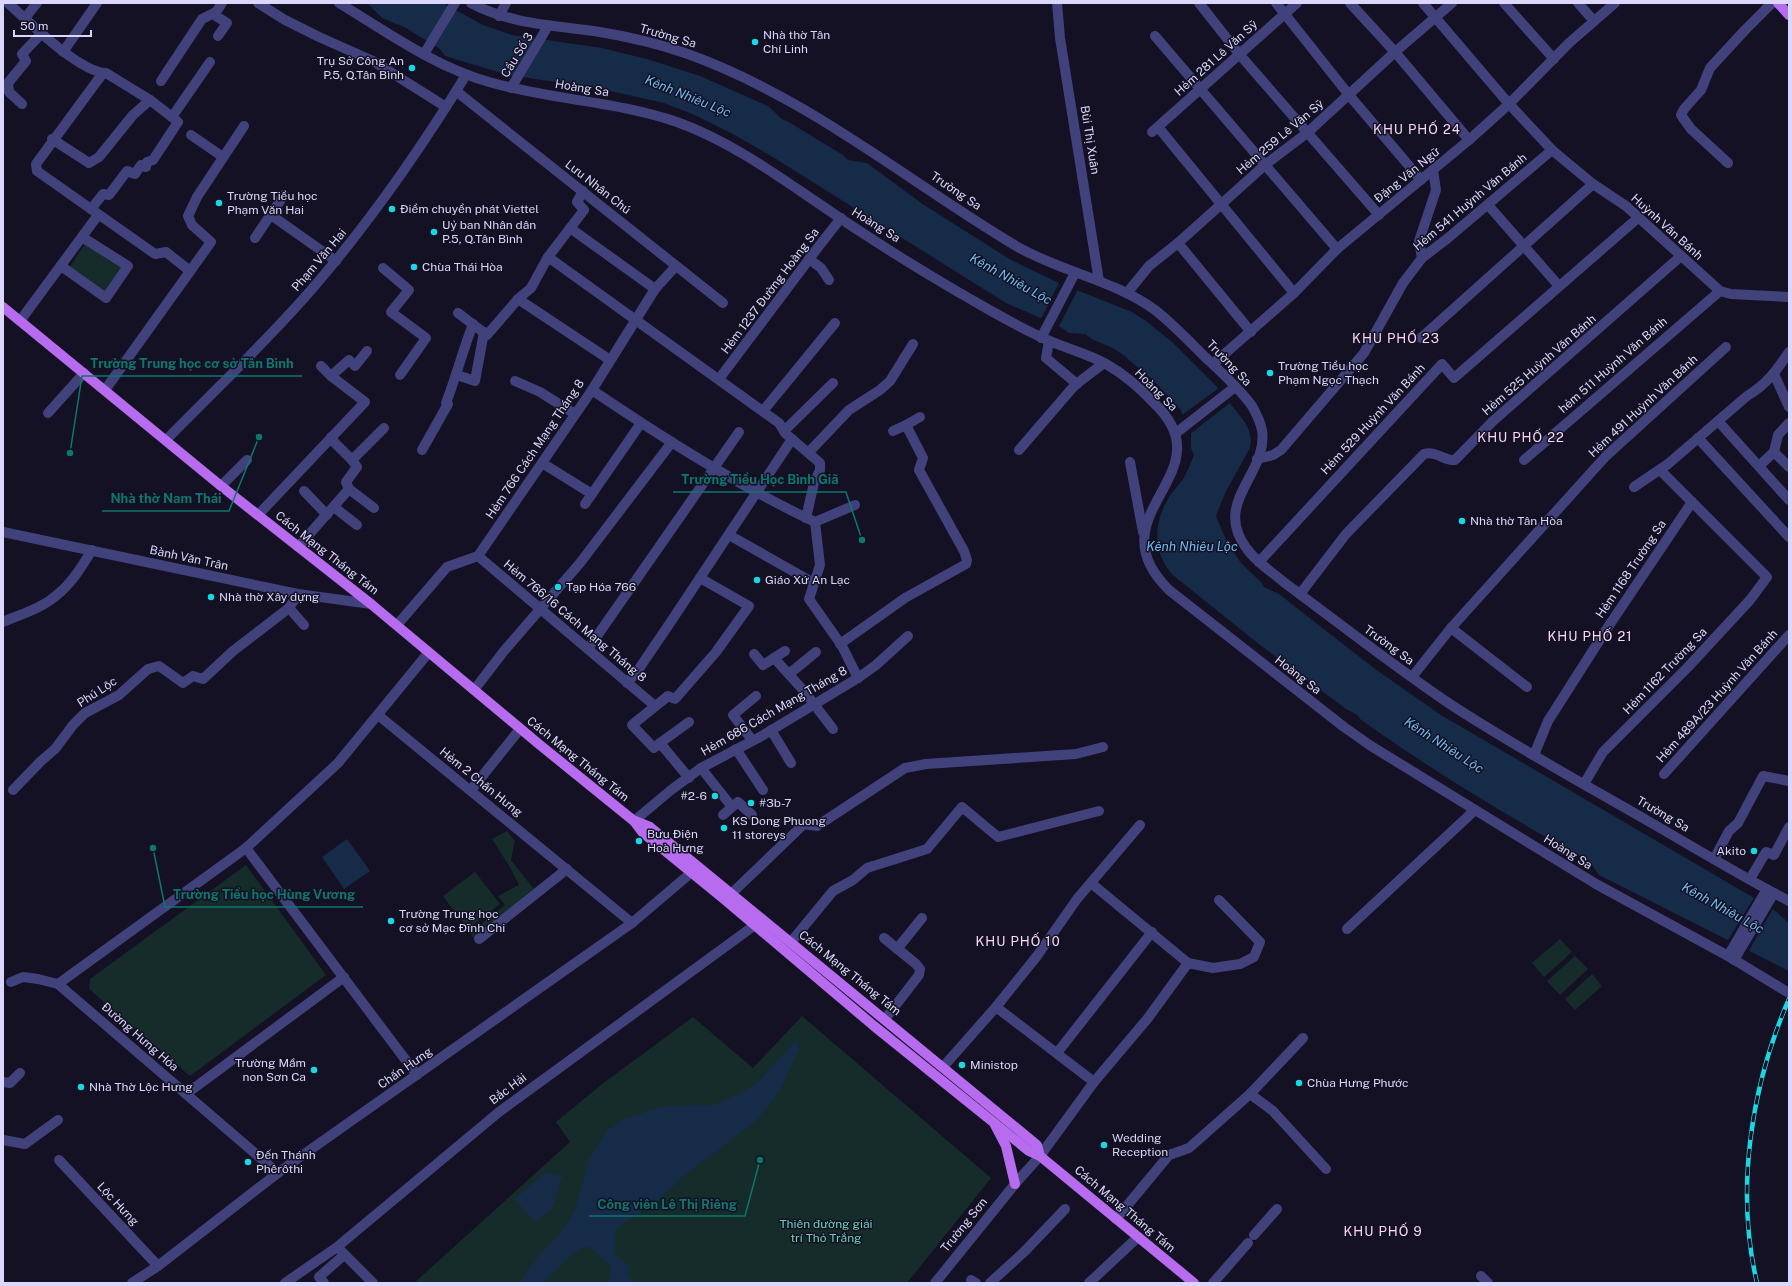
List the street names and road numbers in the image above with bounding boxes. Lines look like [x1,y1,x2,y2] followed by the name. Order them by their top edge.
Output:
[1172,17,1261,99] street label: Hẻm 281 Lê Văn Sỹ
[638,21,698,51] street label: Trường Sa
[498,30,536,80] street label: Cầu Số 3
[554,77,610,99] street label: Hoàng Sa
[1234,96,1327,177] street label: Hẻm 259 Lê Văn Sỹ
[1078,105,1102,175] street label: Bùi Thị Xuân
[1371,144,1443,206] street label: Đặng Văn Ngữ
[1410,150,1530,254] street label: Hẻm 541 Huỳnh Văn Bánh
[562,157,634,217] street label: Lưu Nhân Chú
[928,169,984,213] street label: Trường Sa
[1628,191,1706,263] street label: Huỳnh Văn Bánh
[849,205,903,245] street label: Hoàng Sa
[718,225,822,357] street label: Hẻm 1237 Đường Hoàng Sa
[289,226,349,294] street label: Phạm Văn Hai
[1479,312,1599,418] street label: Hẻm 525 Huỳnh Văn Bánh
[1556,314,1670,416] street label: hẻm 511 Huỳnh Văn Bánh
[1204,337,1254,389] street label: Trường Sa
[1586,352,1700,460] street label: Hẻm 491 Huỳnh Văn Bánh
[1318,361,1428,477] street label: Hẻm 529 Huỳnh Văn Bánh
[1132,366,1180,414] street label: Hoàng Sa
[483,376,587,521] street label: Hẻm 766 Cách Mạng Tháng 8
[273,508,381,598] street label: Cách Mạng Tháng Tám
[1593,517,1669,621] street label: Hẻm 1168 Trường Sa
[148,543,230,573] street label: Bành Văn Trân
[501,557,649,685] street label: Hẻm 766/16 Cách Mạng Tháng 8
[1361,622,1417,668] street label: Trường Sa
[1620,625,1710,717] street label: Hẻm 1162 Trường Sa
[1654,627,1780,765] street label: Hẻm 489A/23 Huỳnh Văn Bánh
[1272,653,1324,697] street label: Hoàng Sa
[699,663,850,759] street label: Hẻm 686 Cách Mạng Tháng 8
[75,674,119,710] street label: Phú Lộc
[524,714,632,804] street label: Cách Mạng Tháng Tám
[437,744,525,820] street label: Hẻm 2 Chấn Hưng
[1634,793,1692,835] street label: Trường Sa
[1541,832,1595,872] street label: Hoàng Sa
[796,928,904,1018] street label: Cách Mạng Tháng Tám
[99,1000,181,1074] street label: Đường Hưng Hóa
[375,1044,435,1092] street label: Chấn Hưng
[487,1071,529,1107] street label: Bắc Hải
[1072,1163,1178,1255] street label: Cách Mạng Tháng Tám
[94,1179,142,1229] street label: Lộc Hưng
[938,1195,990,1255] street label: Trường Sơn

